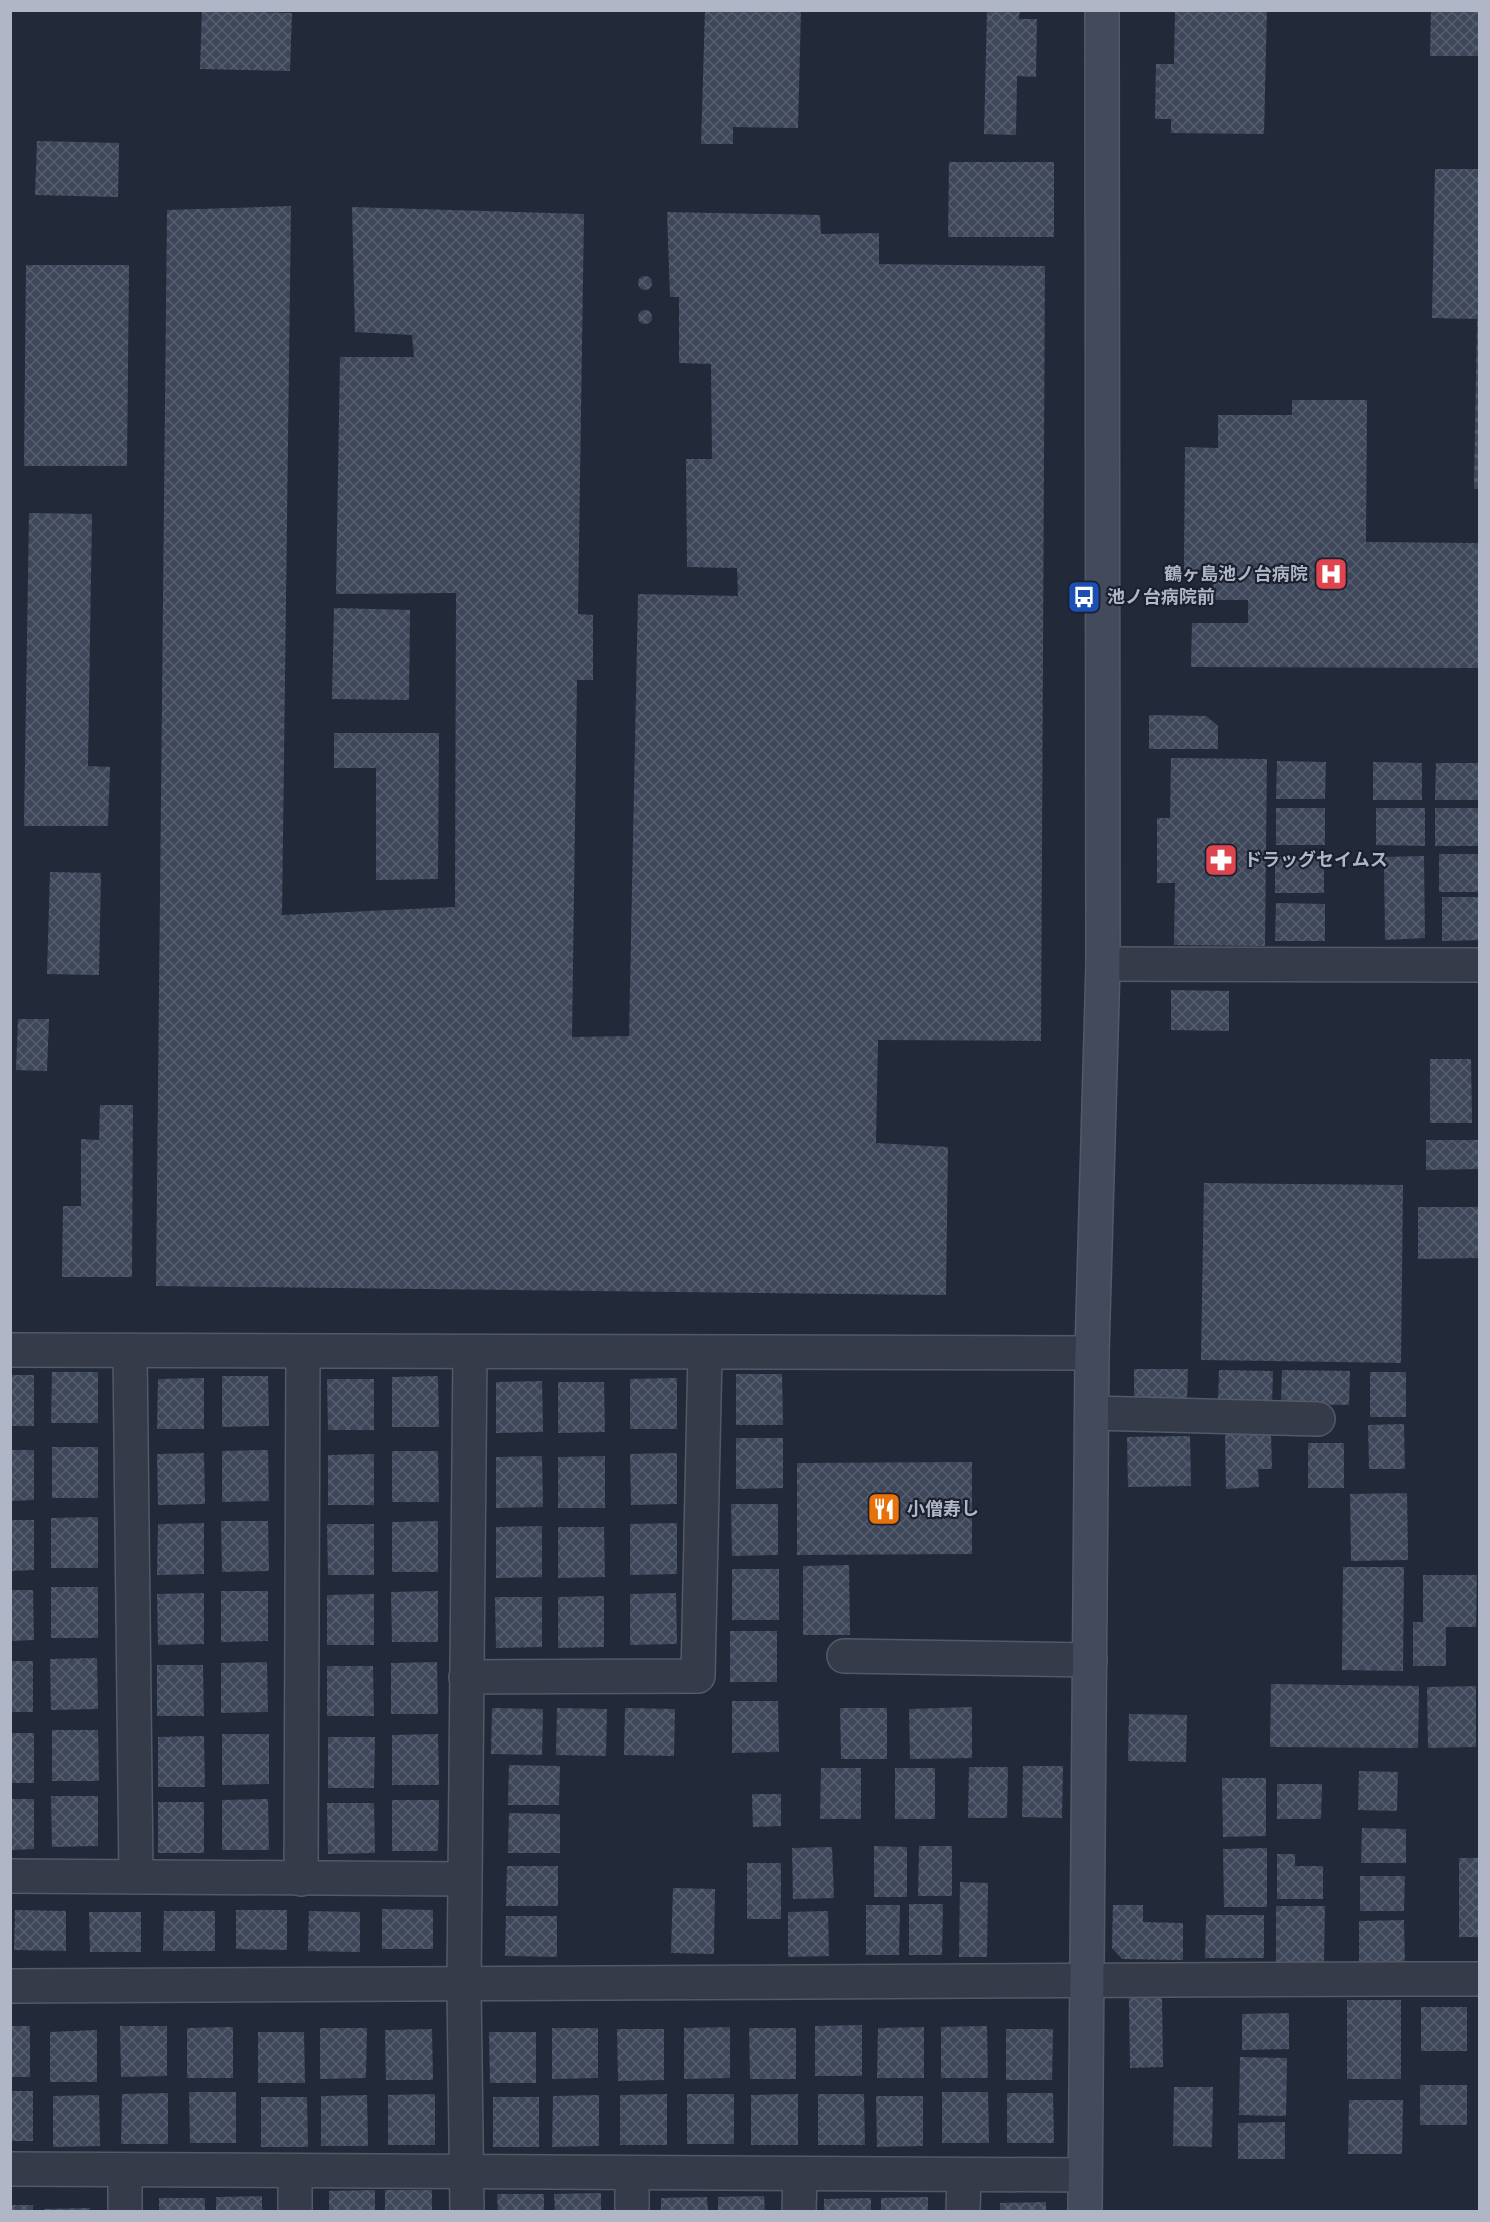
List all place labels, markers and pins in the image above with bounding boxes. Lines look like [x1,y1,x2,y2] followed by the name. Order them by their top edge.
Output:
[1313,556,1349,592] hospital icon: 鶴ヶ島池ノ台病院
[1164,562,1308,584] place label: 鶴ヶ島池ノ台病院
[1066,579,1102,615] bus stop icon: 池ノ台病院前
[1107,585,1215,607] place label: 池ノ台病院前
[1203,842,1239,878] pharmacy icon: ドラッグセイムス
[1244,848,1388,870] place label: ドラッグセイムス
[866,1491,902,1527] restaurant icon: 小僧寿し
[907,1497,979,1519] place label: 小僧寿し

